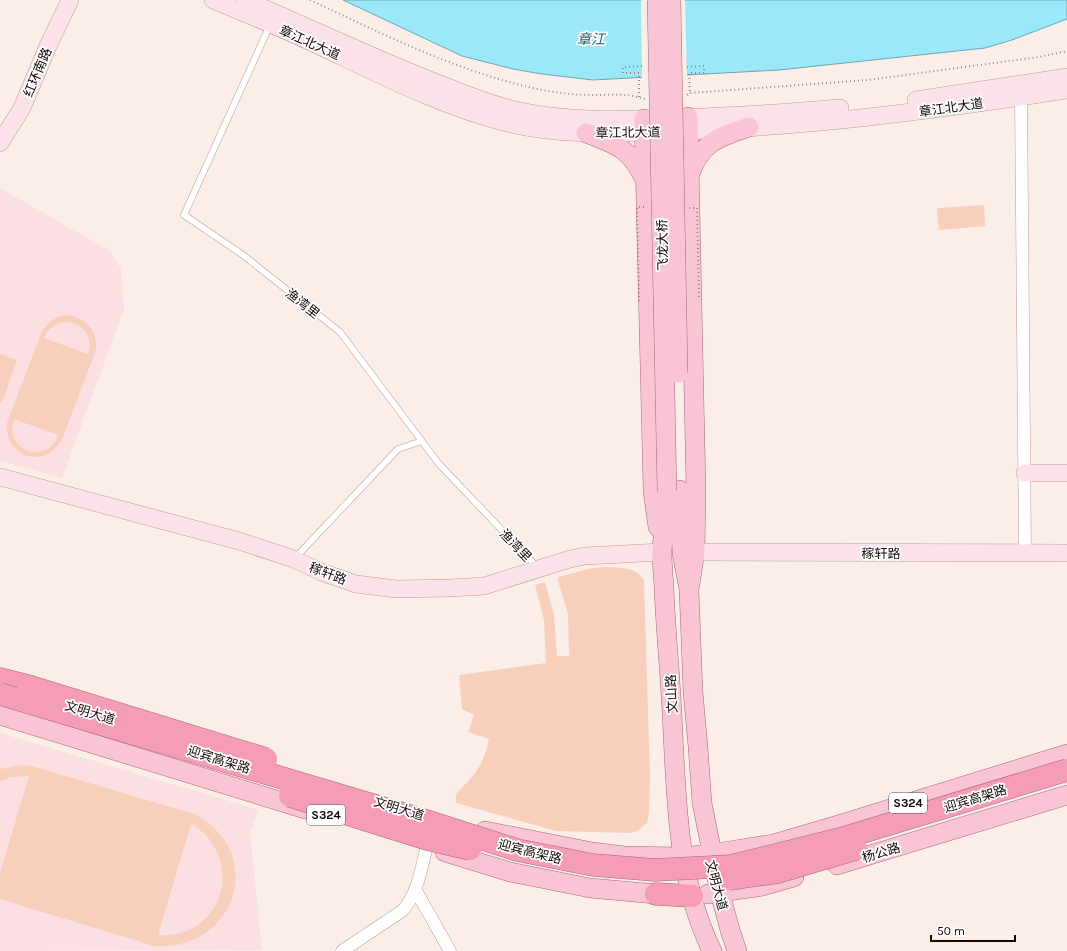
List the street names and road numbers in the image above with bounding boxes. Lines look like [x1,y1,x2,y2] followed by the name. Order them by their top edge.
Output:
[277,22,343,63] street label: 章江北大道
[20,45,55,99] street label: 红环南路
[918,96,984,119] street label: 章江北大道
[595,124,661,141] street label: 章江北大道
[655,219,670,271] street label: 飞龙大桥
[283,285,323,321] street label: 渔湾里
[497,526,535,565] street label: 渔湾里
[861,546,901,561] street label: 稼轩路
[307,559,349,587] street label: 稼轩路
[663,674,680,714] street label: 文山路
[63,698,117,727] street label: 文明大道
[186,743,252,776] street label: 迎宾高架路
[942,782,1008,815] street label: 迎宾高架路
[889,793,927,813] road number: S324
[372,794,426,823] street label: 文明大道
[307,805,345,825] road number: S324
[497,836,563,867] street label: 迎宾高架路
[860,840,902,865] street label: 杨公路
[703,858,730,912] street label: 文明大道

